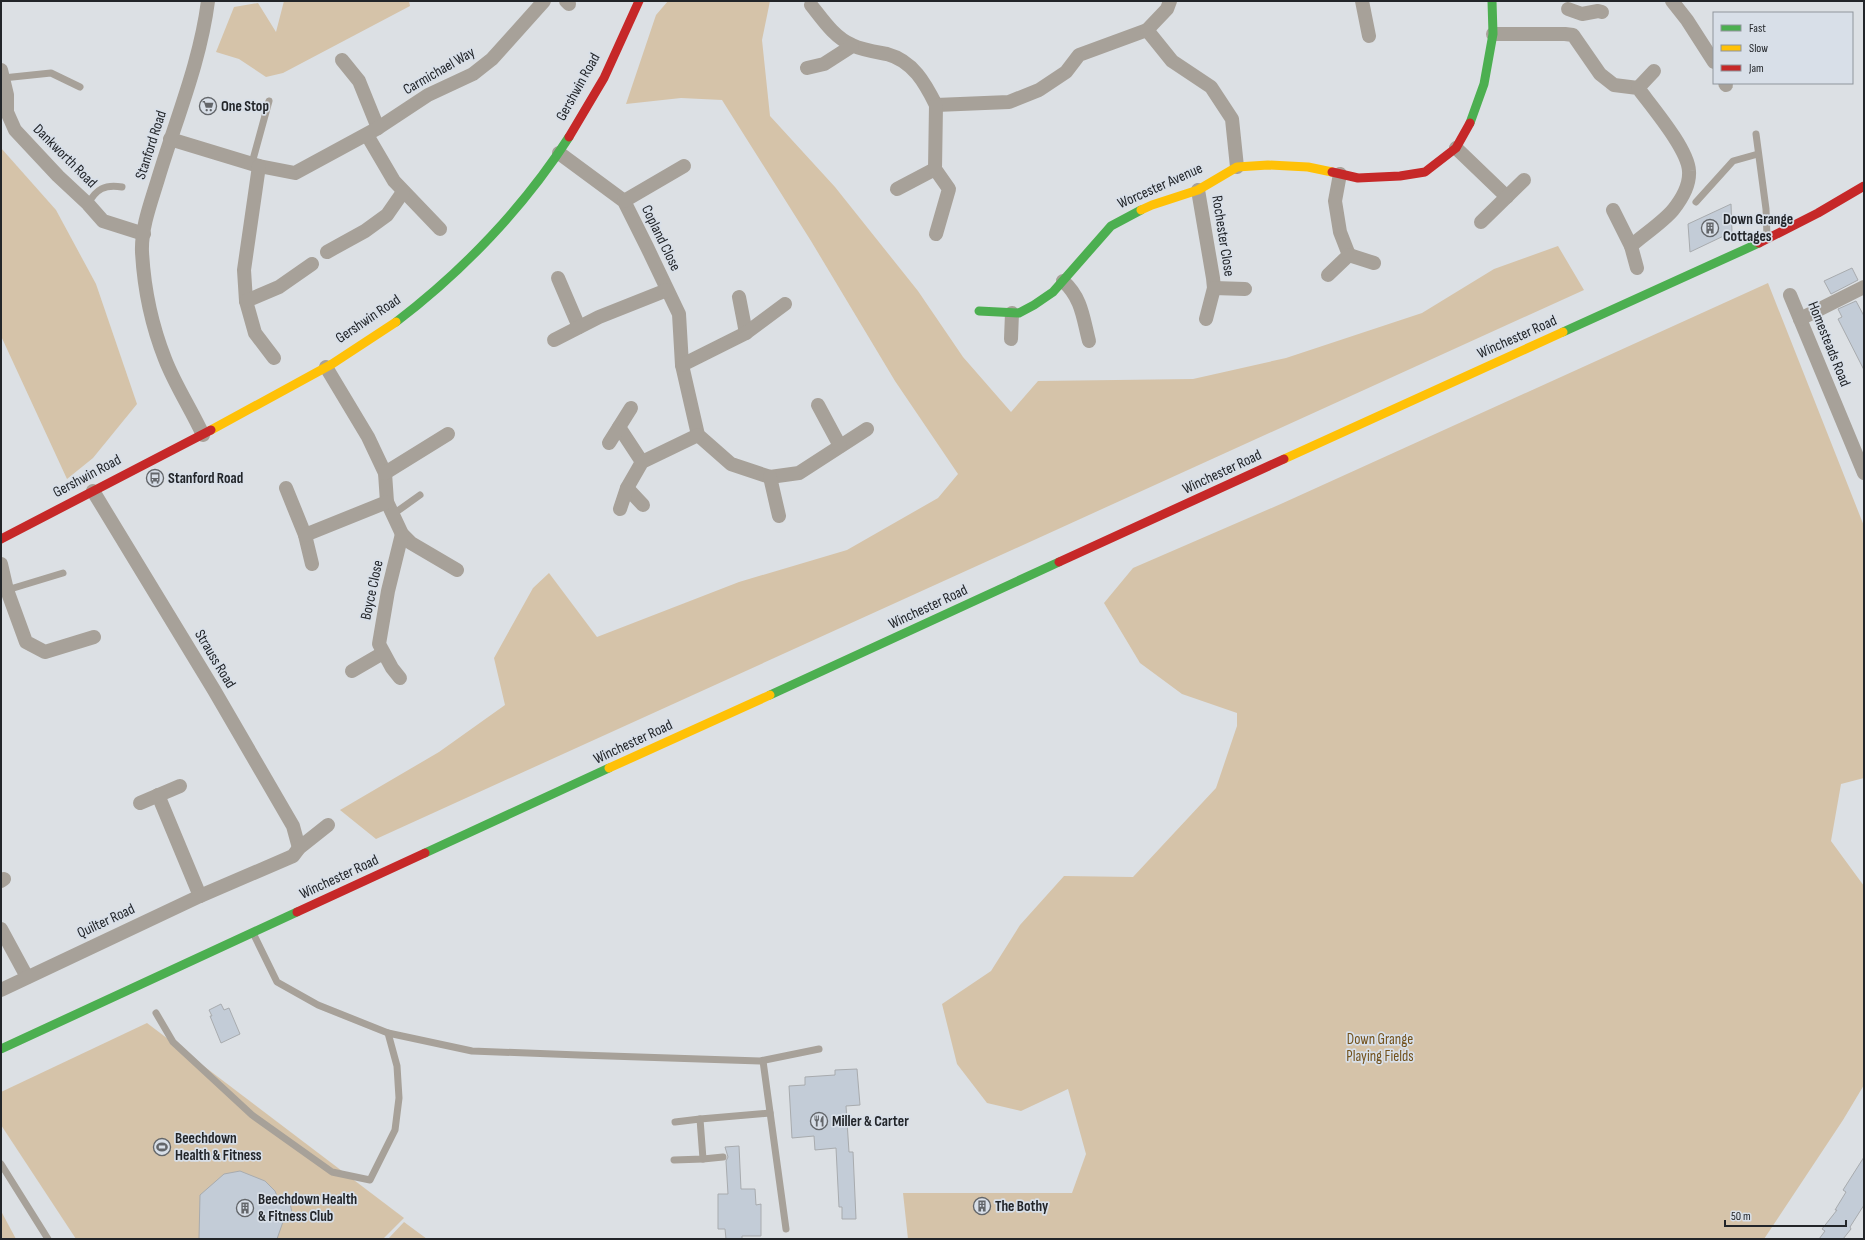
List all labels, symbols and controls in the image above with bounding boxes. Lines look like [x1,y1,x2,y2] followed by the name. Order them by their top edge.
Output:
[1713,12,1853,84] legend
[1749,21,1766,36] text: Fast
[1749,41,1768,56] text: Slow
[400,43,478,99] street label: Carmichael Way
[552,50,604,124] street label: Gershwin Road
[1748,61,1764,76] text: Jam
[198,96,218,116] supermarket icon: One Stop
[221,97,269,116] place label: One Stop
[131,108,171,182] street label: Stanford Road
[29,120,101,192] street label: Dankworth Road
[1115,159,1205,213] street label: Worcester Avenue
[1207,194,1239,278] street label: Rochester Close
[637,202,685,274] street label: Copland Close
[1723,210,1793,246] place label: Down Grange Cottages
[1700,218,1720,238] building icon: Down Grange Cottages
[332,290,404,348] street label: Gershwin Road
[1803,299,1855,389] street label: Homesteads Road
[1474,311,1560,363] street label: Winchester Road
[1179,445,1265,499] street label: Winchester Road
[50,450,124,502] street label: Gershwin Road
[145,468,165,488] bus stop icon: Stanford Road
[168,469,243,488] place label: Stanford Road
[356,558,388,622] street label: Boyce Close
[885,580,971,634] street label: Winchester Road
[190,626,240,692] street label: Strauss Road
[590,715,676,769] street label: Winchester Road
[296,850,382,904] street label: Winchester Road
[74,899,138,943] street label: Quilter Road
[1346,1030,1414,1066] park label: Down Grange Playing Fields
[809,1111,829,1131] restaurant icon: Miller & Carter
[832,1112,909,1131] place label: Miller & Carter
[175,1129,262,1165] place label: Beechdown Health & Fitness
[152,1137,172,1157] sports icon: Beechdown Health & Fitness
[258,1190,357,1226] place label: Beechdown Health & Fitness Club
[972,1196,992,1216] building icon: The Bothy
[995,1197,1049,1216] place label: The Bothy
[235,1198,255,1218] building icon: Beechdown Health & Fitness Club
[1725,1202,1846,1228] scale bar
[1731,1209,1751,1224] text: 50 m

